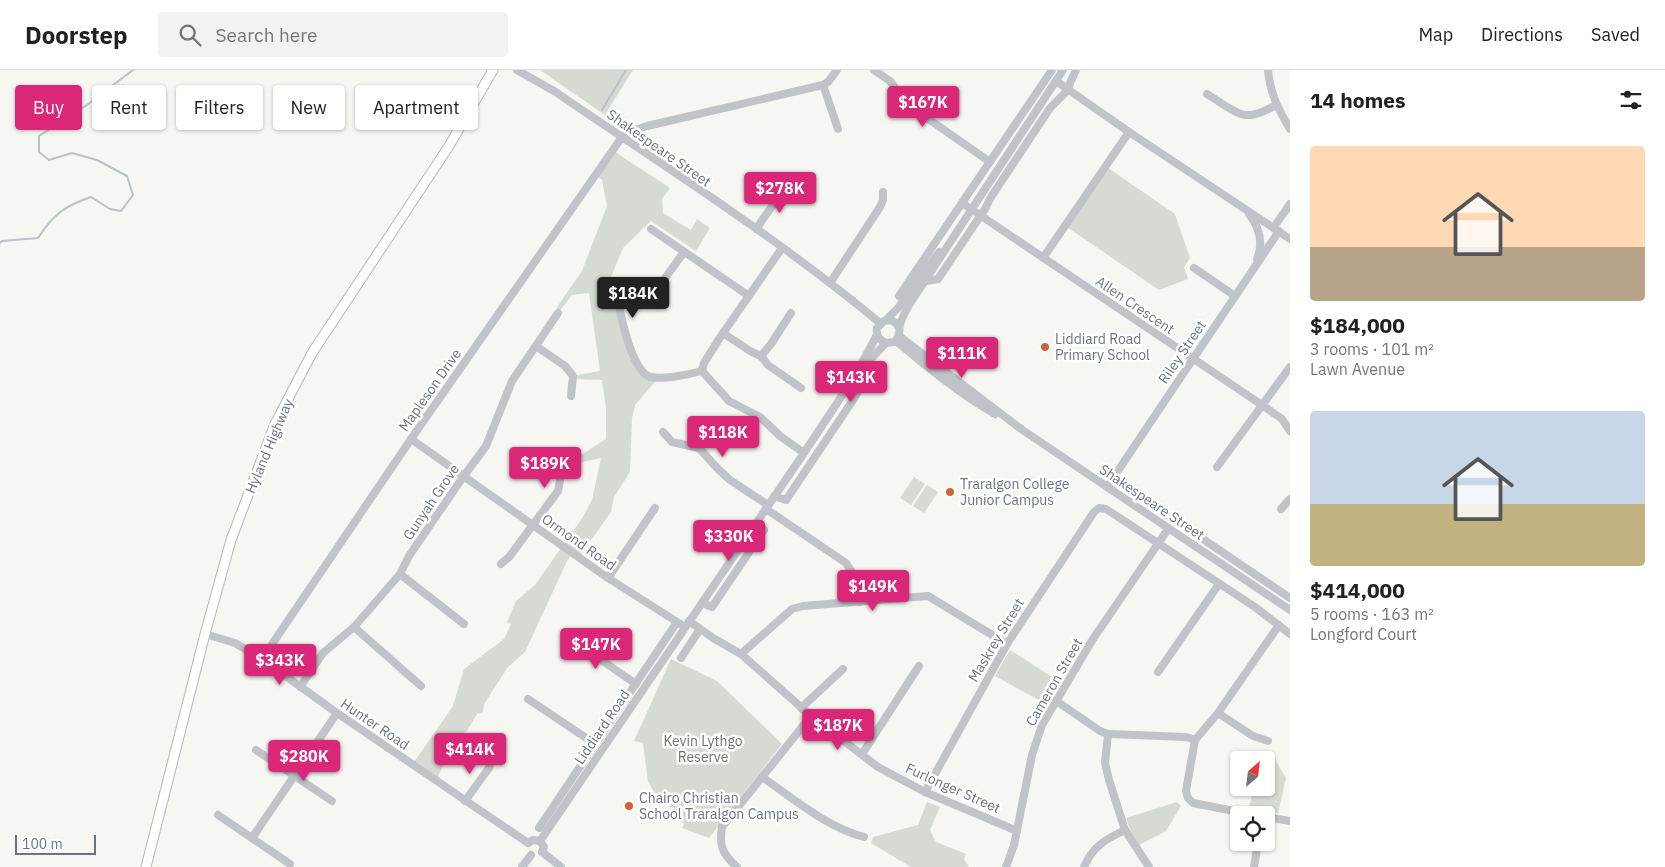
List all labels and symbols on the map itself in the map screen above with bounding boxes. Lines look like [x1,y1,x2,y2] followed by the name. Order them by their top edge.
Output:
[888,85,958,128] pin: $167K
[603,105,715,191] street label: Shakespeare Street
[745,172,815,214] pin: $278K
[1092,272,1178,338] street label: Allen Crescent
[598,276,668,319] pin: $184K
[1154,317,1210,387] street label: Riley Street
[1055,330,1150,364] place label: Liddiard Road Primary School
[927,336,997,379] pin: $111K
[1039,341,1051,353] marker: Liddiard Road Primary School
[395,345,465,435] street label: Mapleson Drive
[816,360,886,403] pin: $143K
[241,396,297,496] street label: Hyland Highway
[688,416,758,458] pin: $118K
[510,446,580,489] pin: $189K
[399,460,463,544] street label: Gunyah Grove
[1096,460,1208,544] street label: Shakespeare Street
[960,475,1070,509] place label: Traralgon College Junior Campus
[944,486,956,498] marker: Traralgon College Junior Campus
[538,510,620,574] street label: Ormond Road
[694,520,764,562] pin: $330K
[838,570,908,612] pin: $149K
[964,595,1028,685] street label: Maskrey Street
[561,628,631,670] pin: $147K
[1022,635,1086,729] street label: Cameron Street
[245,644,315,686] pin: $343K
[570,686,634,768] street label: Liddiard Road
[337,694,413,754] street label: Hunter Road
[803,708,873,751] pin: $187K
[435,732,505,775] pin: $414K
[663,732,743,766] park label: Kevin Lythgo Reserve
[269,740,339,782] pin: $280K
[1230,751,1275,796] north arrow
[903,759,1003,817] street label: Furlonger Street
[639,789,799,823] place label: Chairo Christian School Traralgon Campus
[623,800,635,812] marker: Chairo Christian School Traralgon Campus
[15,832,96,855] scale bar

